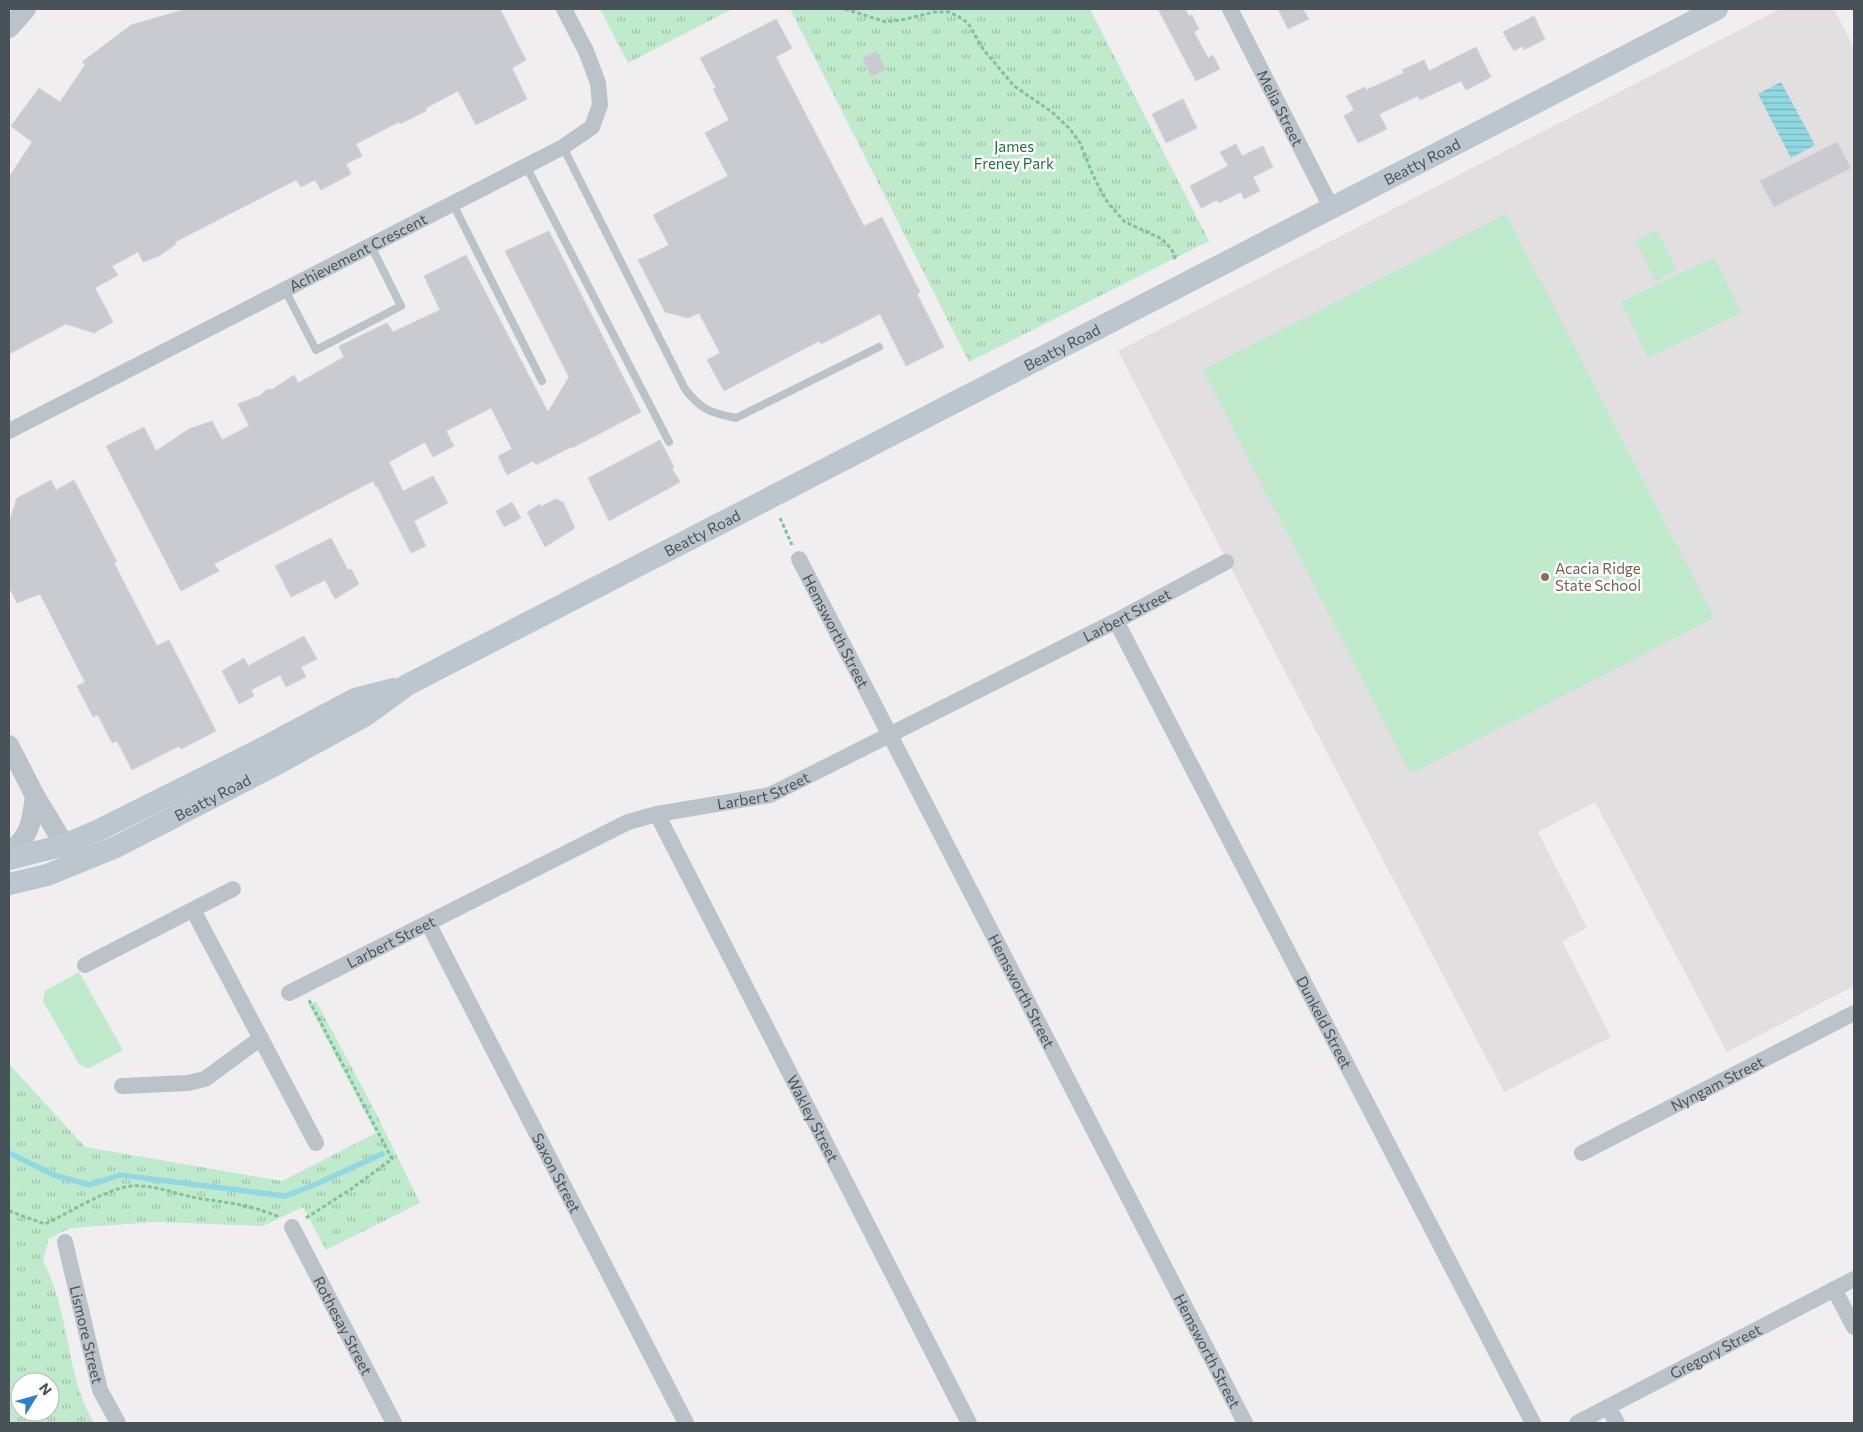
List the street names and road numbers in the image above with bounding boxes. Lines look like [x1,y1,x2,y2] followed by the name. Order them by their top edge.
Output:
[1254,67,1307,149] street label: Melia Street
[1381,134,1463,188] street label: Beatty Road
[286,209,430,295] street label: Achievement Crescent
[1021,320,1103,374] street label: Beatty Road
[661,506,743,560] street label: Beatty Road
[799,571,873,691] street label: Hemsworth Street
[1080,584,1174,645] street label: Larbert Street
[716,768,812,813] street label: Larbert Street
[171,770,254,824] street label: Beatty Road
[344,912,438,971] street label: Larbert Street
[985,931,1059,1051] street label: Hemsworth Street
[1293,973,1356,1071] street label: Dunkeld Street
[1668,1052,1767,1115] street label: Nyngam Street
[783,1072,843,1165] street label: Wakley Street
[529,1130,585,1216] street label: Saxon Street
[310,1273,376,1378] street label: Rothesay Street
[67,1284,107,1385] street label: Lismore Street
[1171,1291,1245,1411] street label: Hemsworth Street
[1667,1320,1764,1382] street label: Gregory Street

